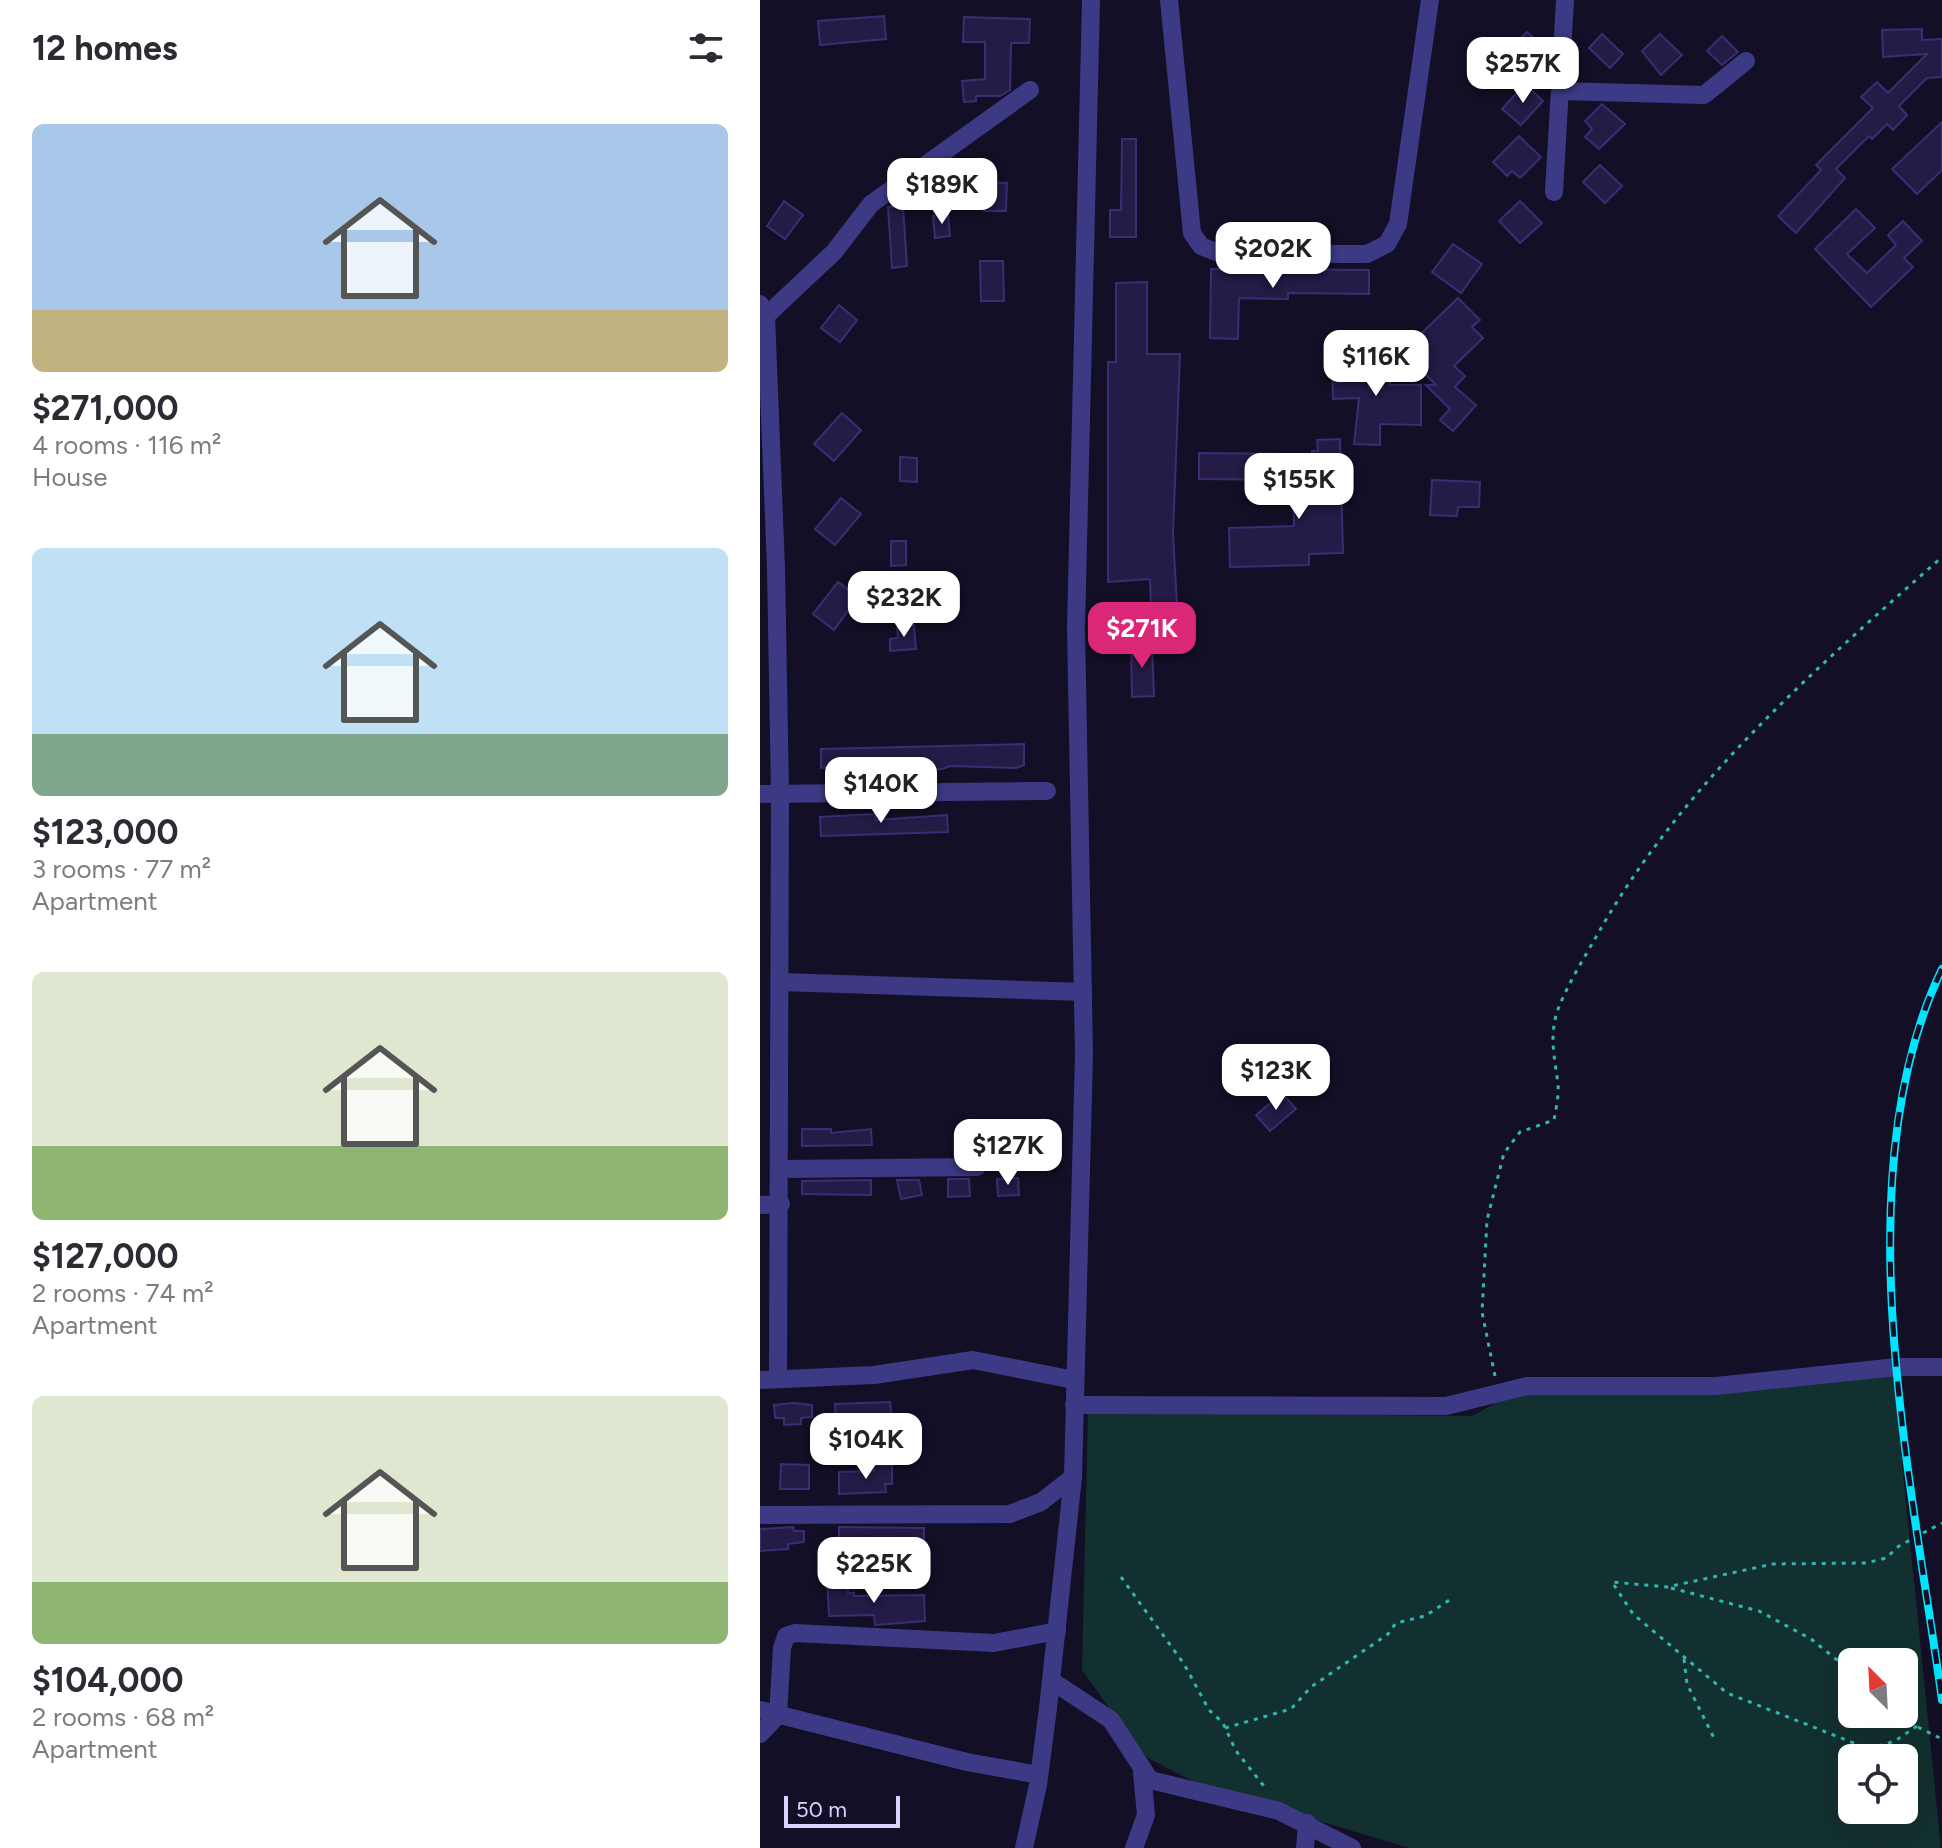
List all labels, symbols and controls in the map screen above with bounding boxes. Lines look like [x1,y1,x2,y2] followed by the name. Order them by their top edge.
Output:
[684,26,728,70] icon: filters
[32,28,178,69] text: 12 homes
[1467,37,1579,105] pin: $257K
[1485,47,1561,79] text: $257K
[886,158,998,226] pin: $189K
[905,168,979,200] text: $189K
[308,176,452,320] icon: home
[1217,222,1329,290] pin: $202K
[1234,232,1312,264] text: $202K
[1320,330,1432,398] pin: $116K
[1342,340,1410,372] text: $116K
[32,388,179,429] text: $271,000
[32,429,221,461] text: 4 rooms · 116 m²
[1243,453,1355,521] pin: $155K
[32,461,107,493] text: House
[1263,463,1335,495] text: $155K
[848,571,960,639] pin: $232K
[866,581,942,613] text: $232K
[308,600,452,744] icon: home
[1086,602,1198,670] pin: $271K
[1106,612,1178,644] text: $271K
[825,757,937,825] pin: $140K
[843,767,919,799] text: $140K
[32,812,179,853] text: $123,000
[32,853,211,885] text: 3 rooms · 77 m²
[32,885,158,917] text: Apartment
[308,1024,452,1168] icon: home
[1220,1044,1332,1112] pin: $123K
[1240,1054,1312,1086] text: $123K
[952,1119,1064,1187] pin: $127K
[972,1129,1044,1161] text: $127K
[32,1236,179,1277] text: $127,000
[32,1277,214,1309] text: 2 rooms · 74 m²
[32,1309,158,1341] text: Apartment
[810,1413,922,1481] pin: $104K
[828,1423,904,1455] text: $104K
[308,1448,452,1592] icon: home
[818,1537,930,1605] pin: $225K
[836,1547,912,1579] text: $225K
[1838,1648,1918,1728] north arrow
[1838,1648,1918,1824] map controls
[32,1660,184,1701] text: $104,000
[32,1701,214,1733] text: 2 rooms · 68 m²
[32,1733,158,1765] text: Apartment
[1838,1744,1918,1824] button: locate
[784,1792,900,1828] scale bar
[796,1796,847,1823] text: 50 m

